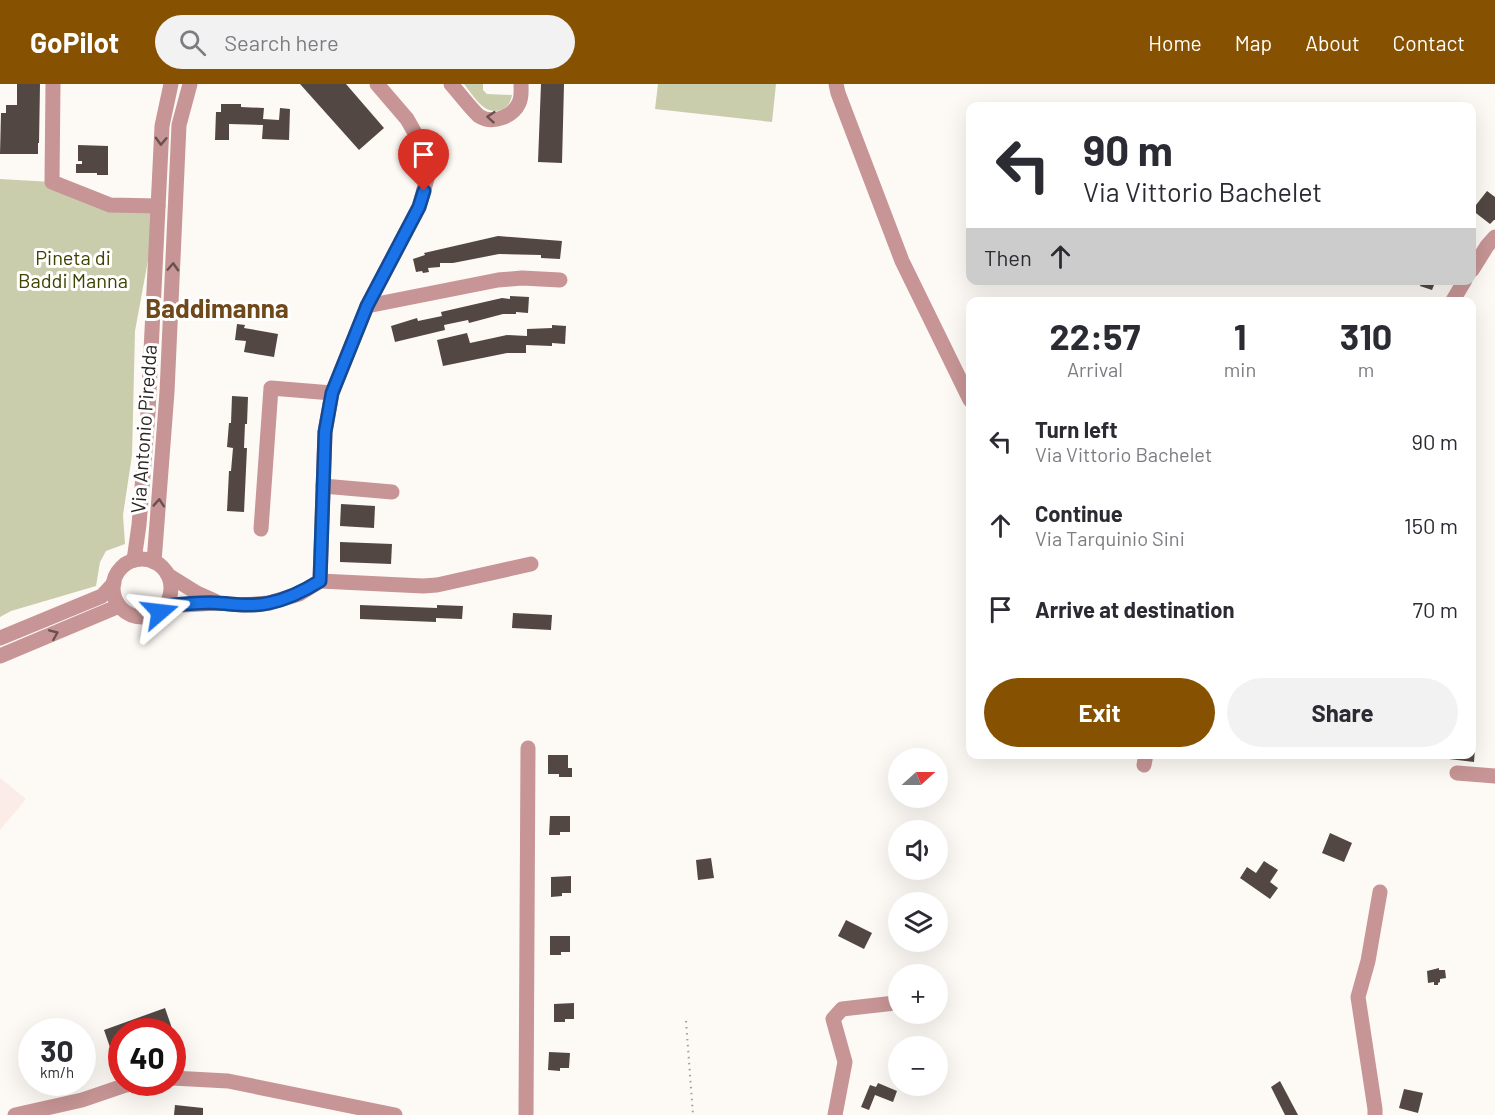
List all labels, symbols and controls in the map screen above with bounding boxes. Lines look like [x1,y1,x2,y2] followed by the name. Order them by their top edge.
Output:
[155,15,575,69] search box
[30,25,119,59] text: GoPilot
[176,26,209,59] icon: search
[224,29,339,55] text: Search here
[1148,30,1202,55] text: Home
[1235,30,1272,55] text: Map
[1305,30,1360,55] text: About
[1393,30,1465,55] text: Contact
[486,111,495,124] one-way arrow
[1083,124,1173,174] text: 90 m
[984,126,1062,204] icon: left
[398,129,449,191] pin
[155,137,168,146] one-way arrow
[407,138,440,171] icon: arrive
[1083,175,1322,207] text: Via Vittorio Bachelet
[1044,240,1077,273] icon: ahead
[984,244,1032,270] text: Then
[18,245,128,292] park label: Pineta di Baddi Manna
[166,262,179,271] one-way arrow
[145,292,289,323] district label: Baddimanna
[1050,314,1140,357] text: 22:57
[1234,314,1246,357] text: 1
[1340,314,1392,357] text: 310
[125,344,161,514] street label: Via Antonio Piredda
[1067,357,1123,381] text: Arrival
[1224,357,1256,381] text: min
[1358,357,1374,381] text: m
[1035,416,1118,442] text: Turn left
[984,425,1017,458] icon: left
[1412,428,1458,454] text: 90 m
[1035,442,1212,466] text: Via Vittorio Bachelet
[152,499,165,508] one-way arrow
[1035,500,1123,526] text: Continue
[984,509,1017,542] icon: ahead
[1404,512,1458,538] text: 150 m
[1035,526,1185,550] text: Via Tarquinio Sini
[128,580,192,644] position arrow
[984,593,1017,626] icon: arrive
[1035,596,1234,622] text: Arrive at destination
[1413,596,1458,622] text: 70 m
[48,629,59,641] one-way arrow
[984,678,1215,747] button: Exit
[1227,678,1458,747] button: Share
[888,748,948,808] north arrow
[888,748,948,1096] map controls
[888,820,948,880] button: sound
[888,892,948,952] button: layers
[888,964,948,1024] button: +
[108,1018,186,1096] speed limit sign: 40
[40,1032,74,1068] text: 30
[888,1036,948,1096] button: −
[40,1063,74,1081] text: km/h

